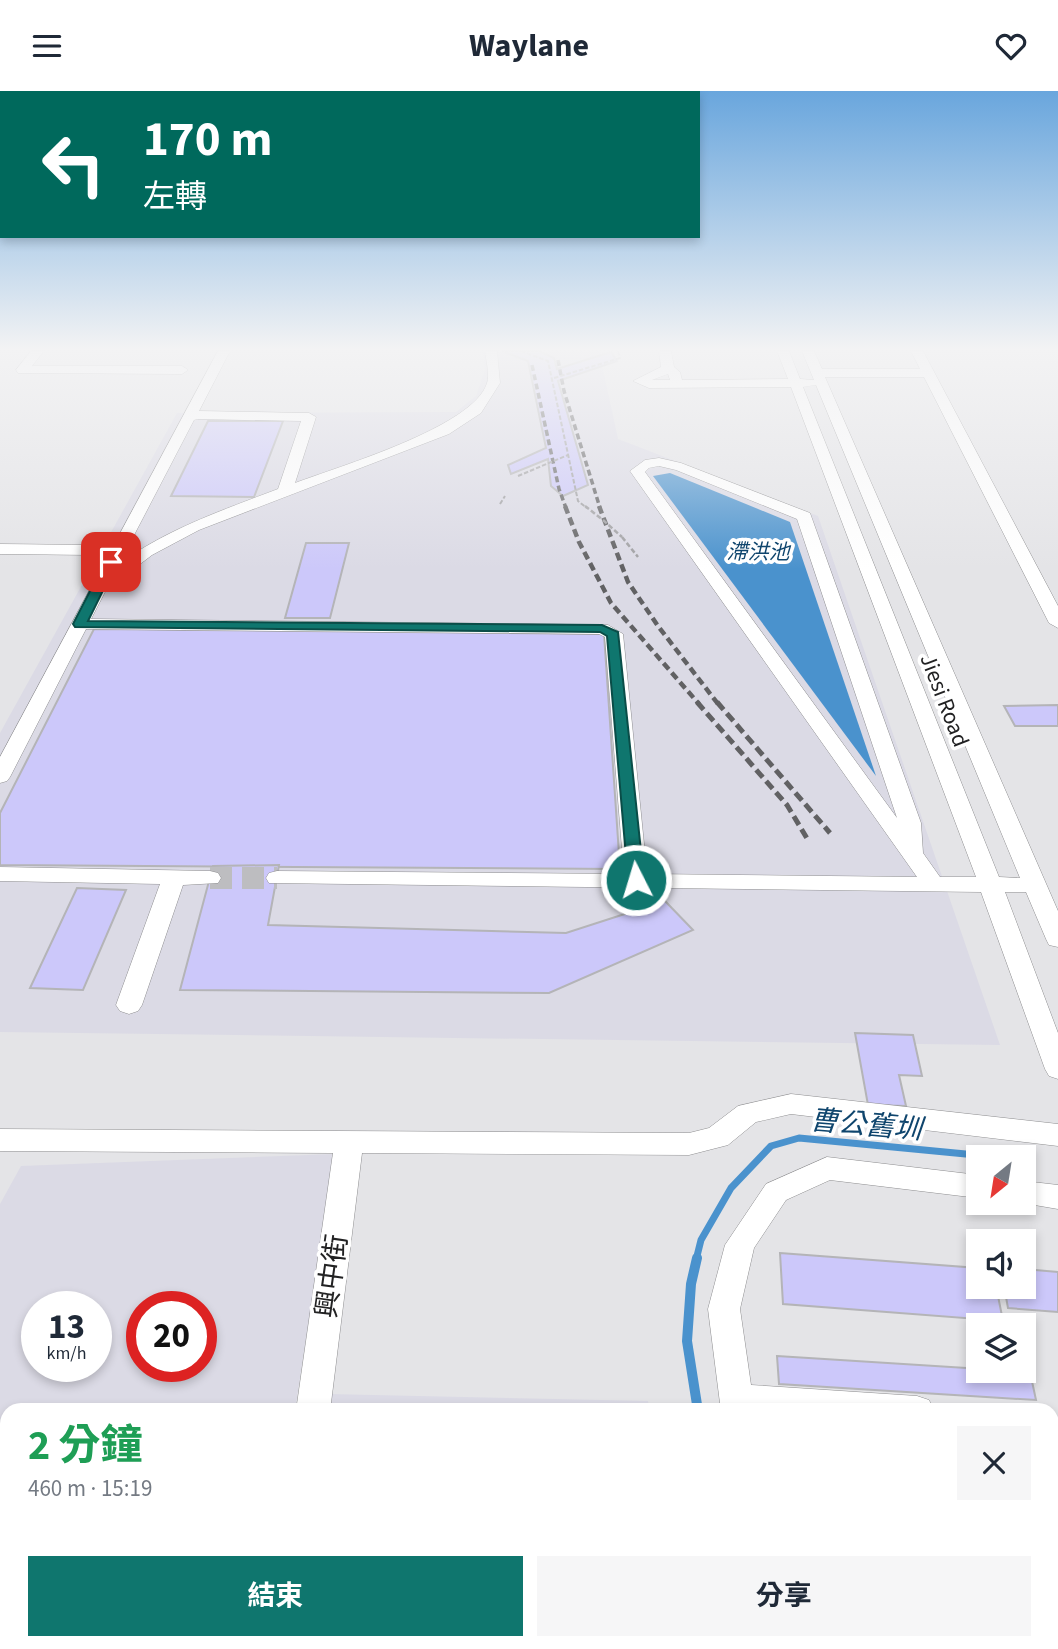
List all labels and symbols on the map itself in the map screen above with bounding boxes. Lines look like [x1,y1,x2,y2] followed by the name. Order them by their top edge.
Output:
[81,532,141,592] pin
[727,537,791,567] water label: 滯洪池
[912,649,977,752] street label: Jiesi Road
[599,843,673,917] position arrow
[808,1100,927,1150] water label: 曹公舊圳
[966,1145,1036,1215] north arrow
[306,1232,358,1321] street label: 興中街
[126,1291,217,1382] speed limit sign: 20

